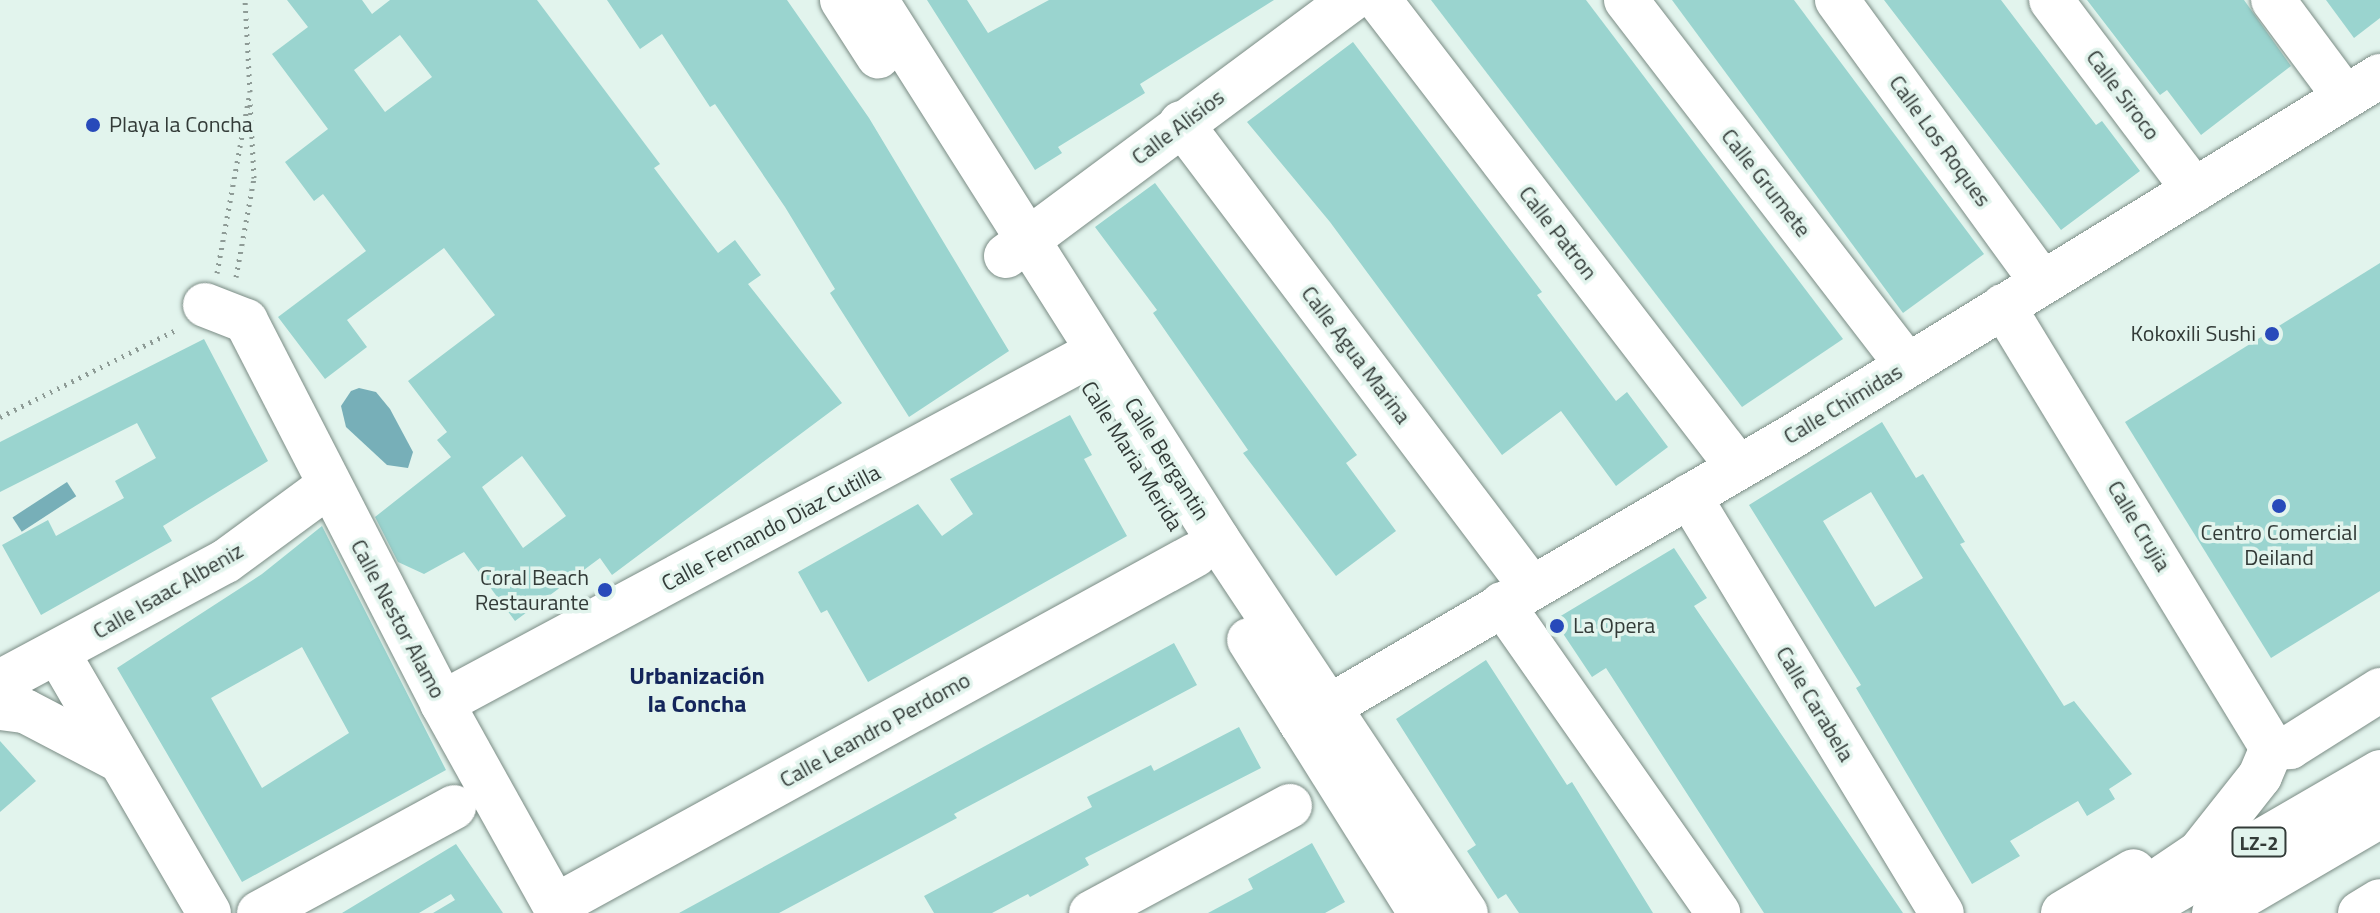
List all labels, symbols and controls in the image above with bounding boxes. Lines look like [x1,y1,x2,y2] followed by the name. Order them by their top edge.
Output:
[2081,45,2165,145] street label: Calle Siroco
[1884,70,1996,212] street label: Calle Los Roques
[1127,84,1229,170] street label: Calle Alisios
[109,112,253,138] place label: Playa la Concha
[84,116,102,134] marker: Playa la Concha
[1716,124,1816,242] street label: Calle Grumete
[1513,181,1603,285] street label: Calle Patron
[1296,281,1416,429] street label: Calle Agua Marina
[2131,321,2256,347] place label: Kokoxili Sushi
[2263,325,2281,343] marker: Kokoxili Sushi
[1779,358,1907,450] street label: Calle Chimidas
[1075,376,1189,536] street label: Calle Maria Merida
[1119,393,1215,525] street label: Calle Bergantin
[657,459,885,597] street label: Calle Fernando Diaz Cutilla
[2102,476,2176,576] street label: Calle Crujia
[2270,497,2288,515] marker: Centro Comercial Deiland
[2201,519,2357,570] place label: Centro Comercial Deiland
[345,535,451,703] street label: Calle Nestor Alamo
[88,537,248,645] street label: Calle Isaac Albeniz
[475,564,589,616] place label: Coral Beach Restaurante
[596,581,614,599] marker: Coral Beach Restaurante
[1573,613,1655,639] place label: La Opera
[1548,617,1566,635] marker: La Opera
[1770,642,1860,766] street label: Calle Carabela
[629,662,765,718] district label: Urbanización la Concha
[775,667,975,793] street label: Calle Leandro Perdomo
[2231,826,2287,858] road number: LZ-2

